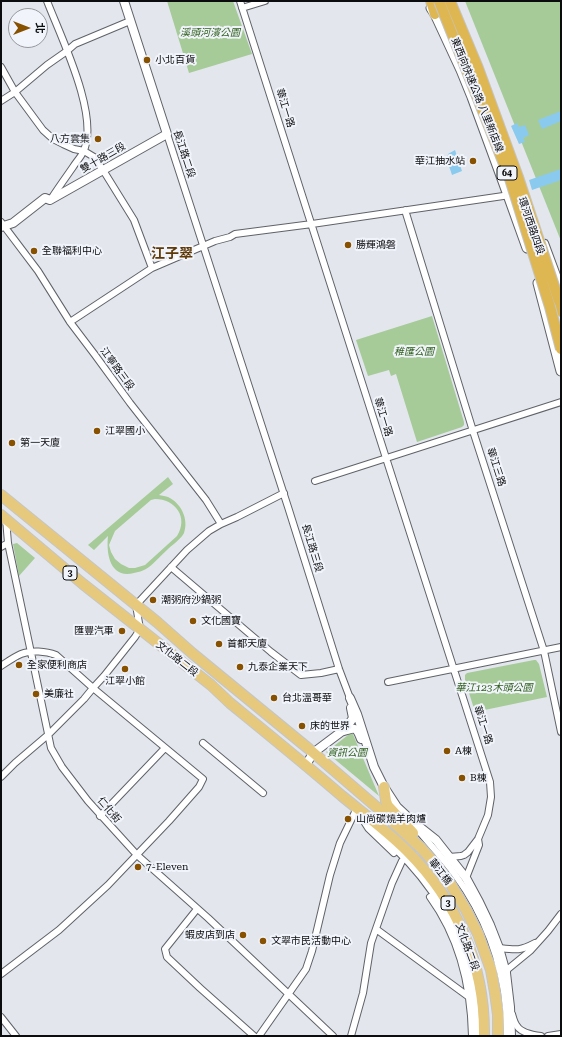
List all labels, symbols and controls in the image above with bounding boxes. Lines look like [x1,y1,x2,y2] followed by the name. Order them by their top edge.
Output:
[8,8,48,48] north arrow
[33,23,46,34] text: 北
[180,27,240,39] park label: 溪頭河濱公園
[448,36,506,154] street label: 東西向快速公路 八里新店線
[155,54,195,66] place label: 小北百貨
[142,55,152,65] marker: 小北百貨
[273,87,297,129] street label: 華江一路
[171,128,197,180] street label: 長江路二段
[50,133,90,145] place label: 八方雲集
[93,134,103,144] marker: 八方雲集
[78,140,128,176] street label: 雙十路三段
[415,155,465,167] place label: 華江抽水站
[468,156,478,166] marker: 華江抽水站
[497,166,517,180] road number: 64
[516,196,546,256] street label: 環河西路四段
[356,239,396,251] place label: 勝輝鴻磐
[343,240,353,250] marker: 勝輝鴻磐
[42,245,102,257] place label: 全聯福利中心
[29,246,39,256] marker: 全聯福利中心
[151,246,193,262] district label: 江子翠
[97,345,137,393] street label: 江寧路三段
[394,346,434,358] park label: 稚匯公園
[371,396,395,438] street label: 華江一路
[105,425,145,437] place label: 江翠國小
[92,426,102,436] marker: 江翠國小
[20,437,60,449] place label: 第一天廈
[7,438,17,448] marker: 第一天廈
[484,446,508,488] street label: 華江三路
[299,522,325,574] street label: 長江路三段
[63,566,77,580] road number: 3
[161,594,221,606] place label: 潮粥府沙鍋粥
[148,595,158,605] marker: 潮粥府沙鍋粥
[201,615,241,627] place label: 文化國寶
[188,616,198,626] marker: 文化國寶
[74,625,114,637] place label: 匯豐汽車
[117,626,127,636] marker: 匯豐汽車
[227,638,267,650] place label: 首都天廈
[154,639,200,679] street label: 文化路二段
[214,639,224,649] marker: 首都天廈
[27,659,87,671] place label: 全家便利商店
[14,660,24,670] marker: 全家便利商店
[248,661,308,673] place label: 九泰企業天下
[235,662,245,672] marker: 九泰企業天下
[120,664,130,674] marker: 江翠小館
[105,675,145,687] place label: 江翠小館
[456,682,532,694] park label: 華江123木頭公園
[44,688,74,700] place label: 美廉社
[31,689,41,699] marker: 美廉社
[282,692,332,704] place label: 台北溫哥華
[269,693,279,703] marker: 台北溫哥華
[471,704,495,746] street label: 華江一路
[310,720,350,732] place label: 床的世界
[297,721,307,731] marker: 床的世界
[455,745,472,757] place label: A棟
[442,746,452,756] marker: A棟
[327,747,367,759] park label: 資訊公園
[470,772,487,784] place label: B棟
[457,773,467,783] marker: B棟
[95,795,123,825] street label: 仁化街
[356,813,426,825] place label: 山尚碳燒羊肉爐
[343,814,353,824] marker: 山尚碳燒羊肉爐
[426,856,454,888] street label: 華江橋
[146,861,188,873] place label: 7-Eleven
[133,862,143,872] marker: 7-Eleven
[441,896,455,910] road number: 3
[453,921,481,973] street label: 文化路二段
[185,929,235,941] place label: 蝦皮店到店
[238,930,248,940] marker: 蝦皮店到店
[271,935,351,947] place label: 文翠市民活動中心
[258,936,268,946] marker: 文翠市民活動中心

